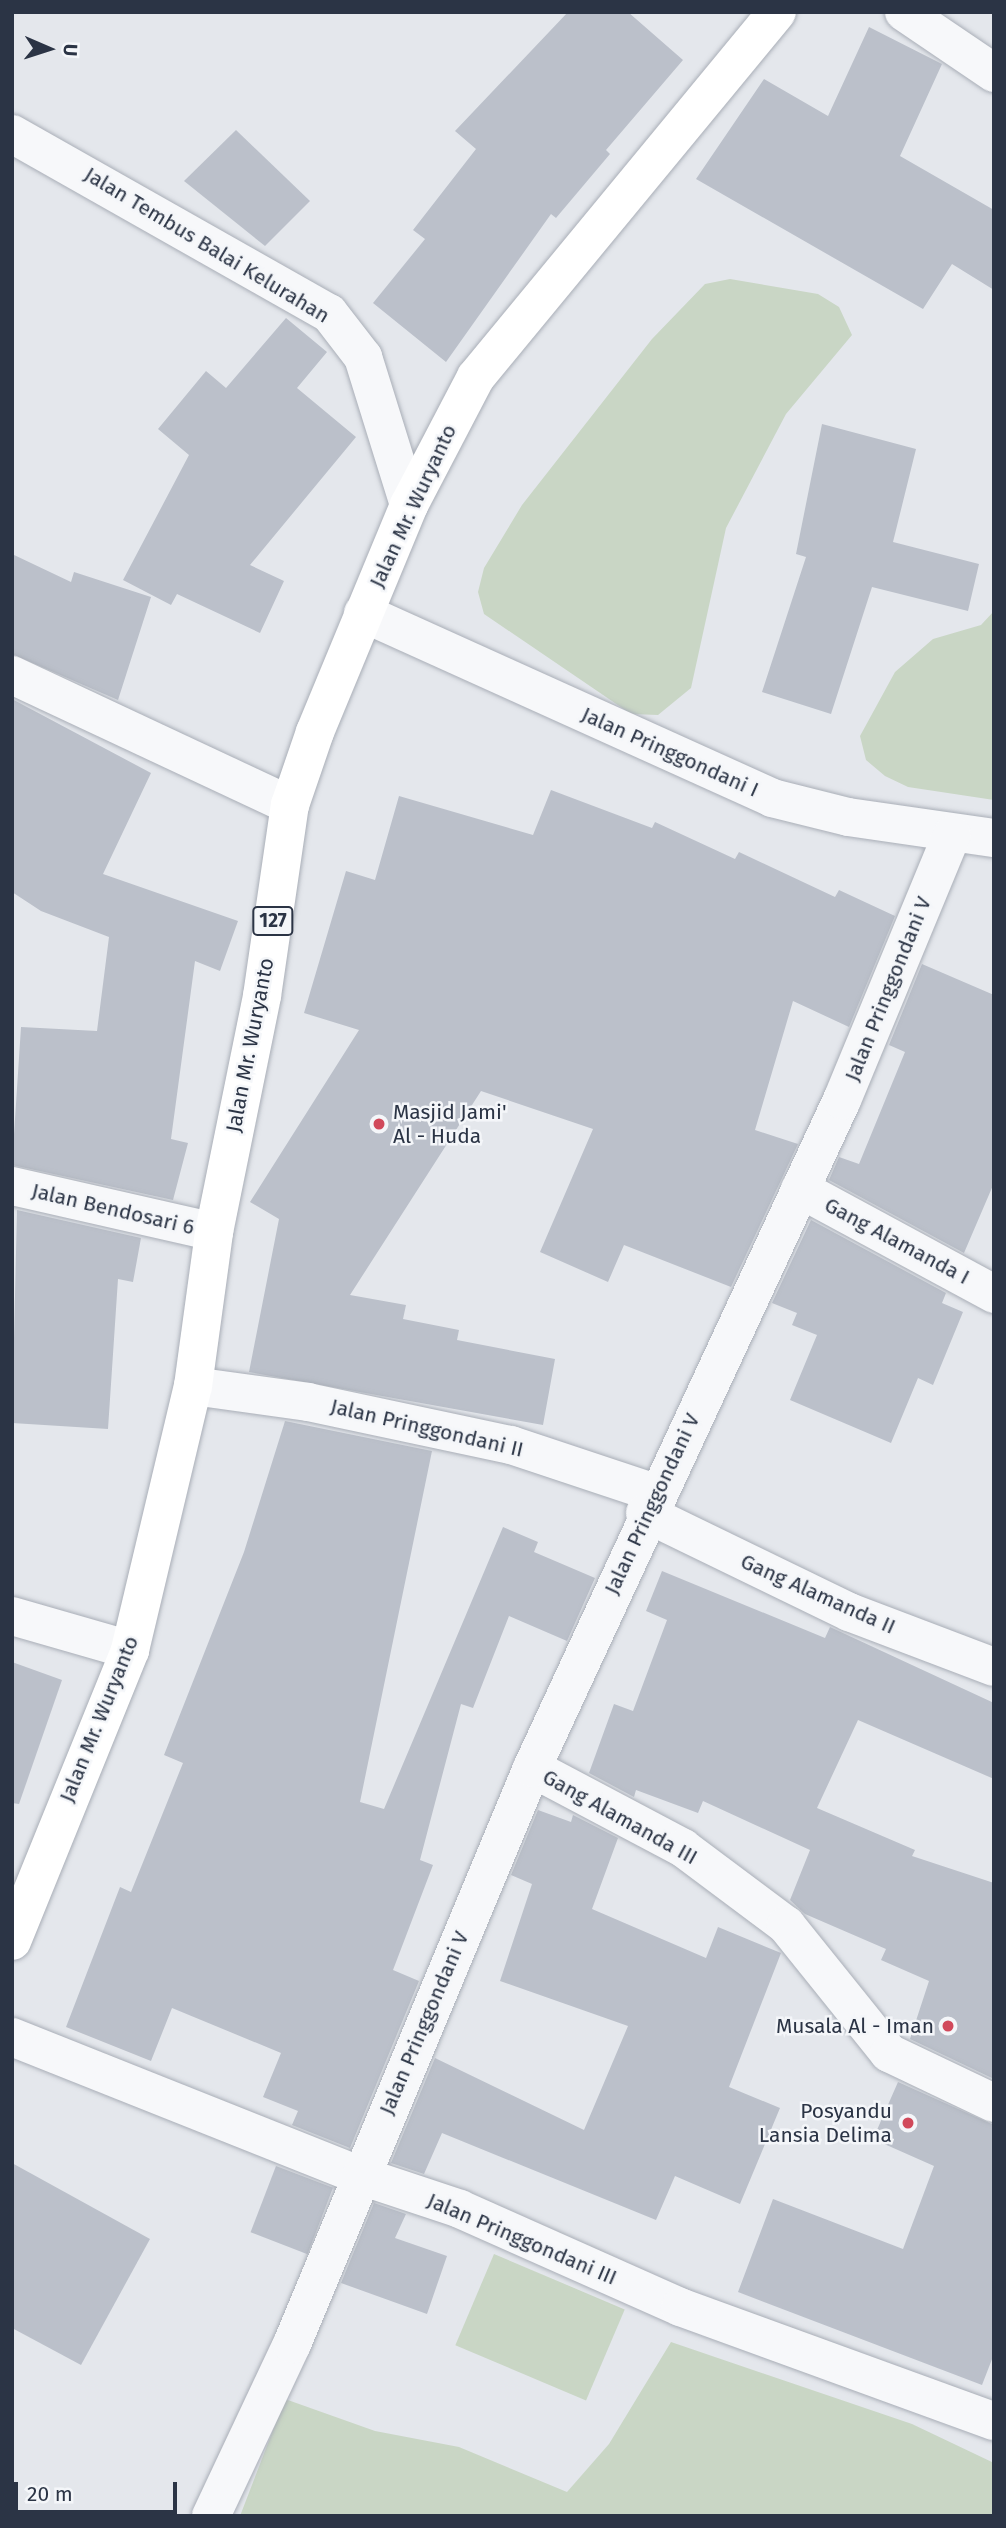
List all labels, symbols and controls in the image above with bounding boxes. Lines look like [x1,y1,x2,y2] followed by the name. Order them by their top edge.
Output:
[14,14,84,84] north arrow
[59,43,82,57] text: U
[80,162,334,328] street label: Jalan Tembus Balai Kelurahan
[364,420,462,592] street label: Jalan Mr. Wuryanto
[578,702,762,802] street label: Jalan Pringgondani I
[839,893,937,1085] street label: Jalan Pringgondani V
[252,906,294,937] road number: 127
[221,956,279,1134] street label: Jalan Mr. Wuryanto
[393,1099,507,1149] place label: Masjid Jami' Al - Huda
[371,1116,387,1132] marker: Masjid Jami' Al - Huda
[29,1178,197,1240] street label: Jalan Bendosari 6
[820,1192,974,1290] street label: Gang Alamanda I
[328,1394,526,1462] street label: Jalan Pringgondani II
[599,1410,705,1598] street label: Jalan Pringgondani V
[737,1549,899,1639] street label: Gang Alamanda II
[54,1632,144,1806] street label: Jalan Mr. Wuryanto
[538,1764,702,1870] street label: Gang Alamanda III
[374,1928,474,2118] street label: Jalan Pringgondani V
[776,2013,934,2039] place label: Musala Al - Iman
[940,2018,956,2034] marker: Musala Al - Iman
[759,2098,892,2148] place label: Posyandu Lansia Delima
[898,2113,918,2133] marker: Posyandu Lansia Delima
[423,2188,621,2290] street label: Jalan Pringgondani III
[18,2468,180,2512] scale bar
[27,2481,73,2507] text: 20 m

